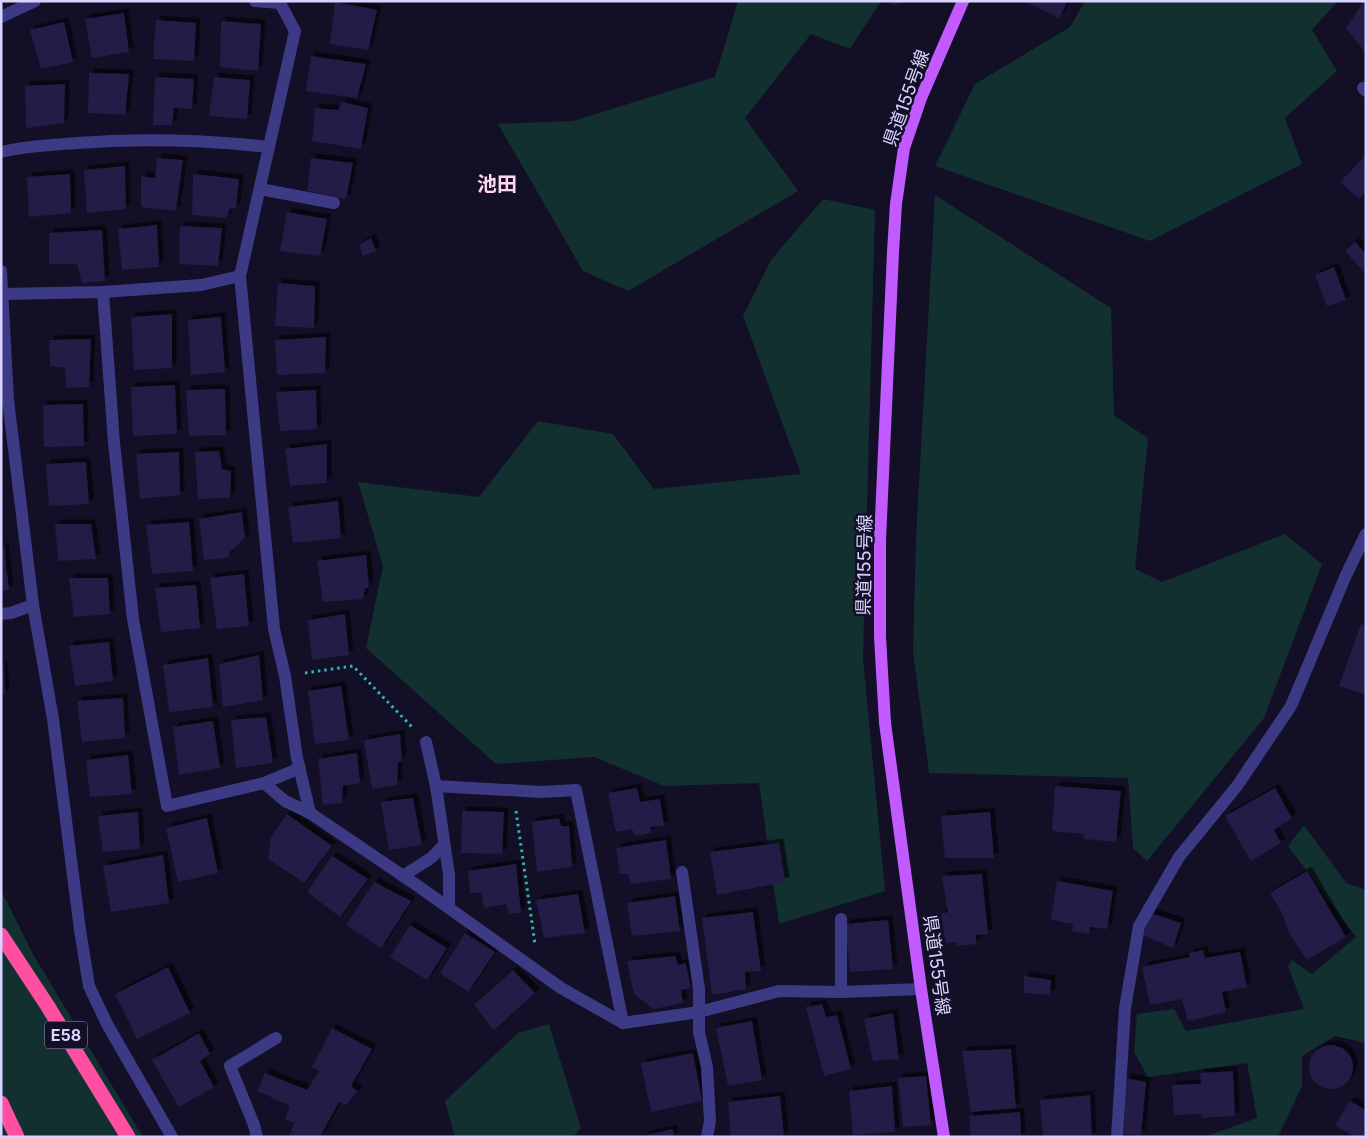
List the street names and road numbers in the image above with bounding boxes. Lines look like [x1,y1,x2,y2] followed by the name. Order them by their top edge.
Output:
[879,47,933,149] street label: 県道155号線
[853,514,875,616] street label: 県道155号線
[920,913,954,1017] street label: 県道155号線
[45,1022,87,1048] road number: E58

